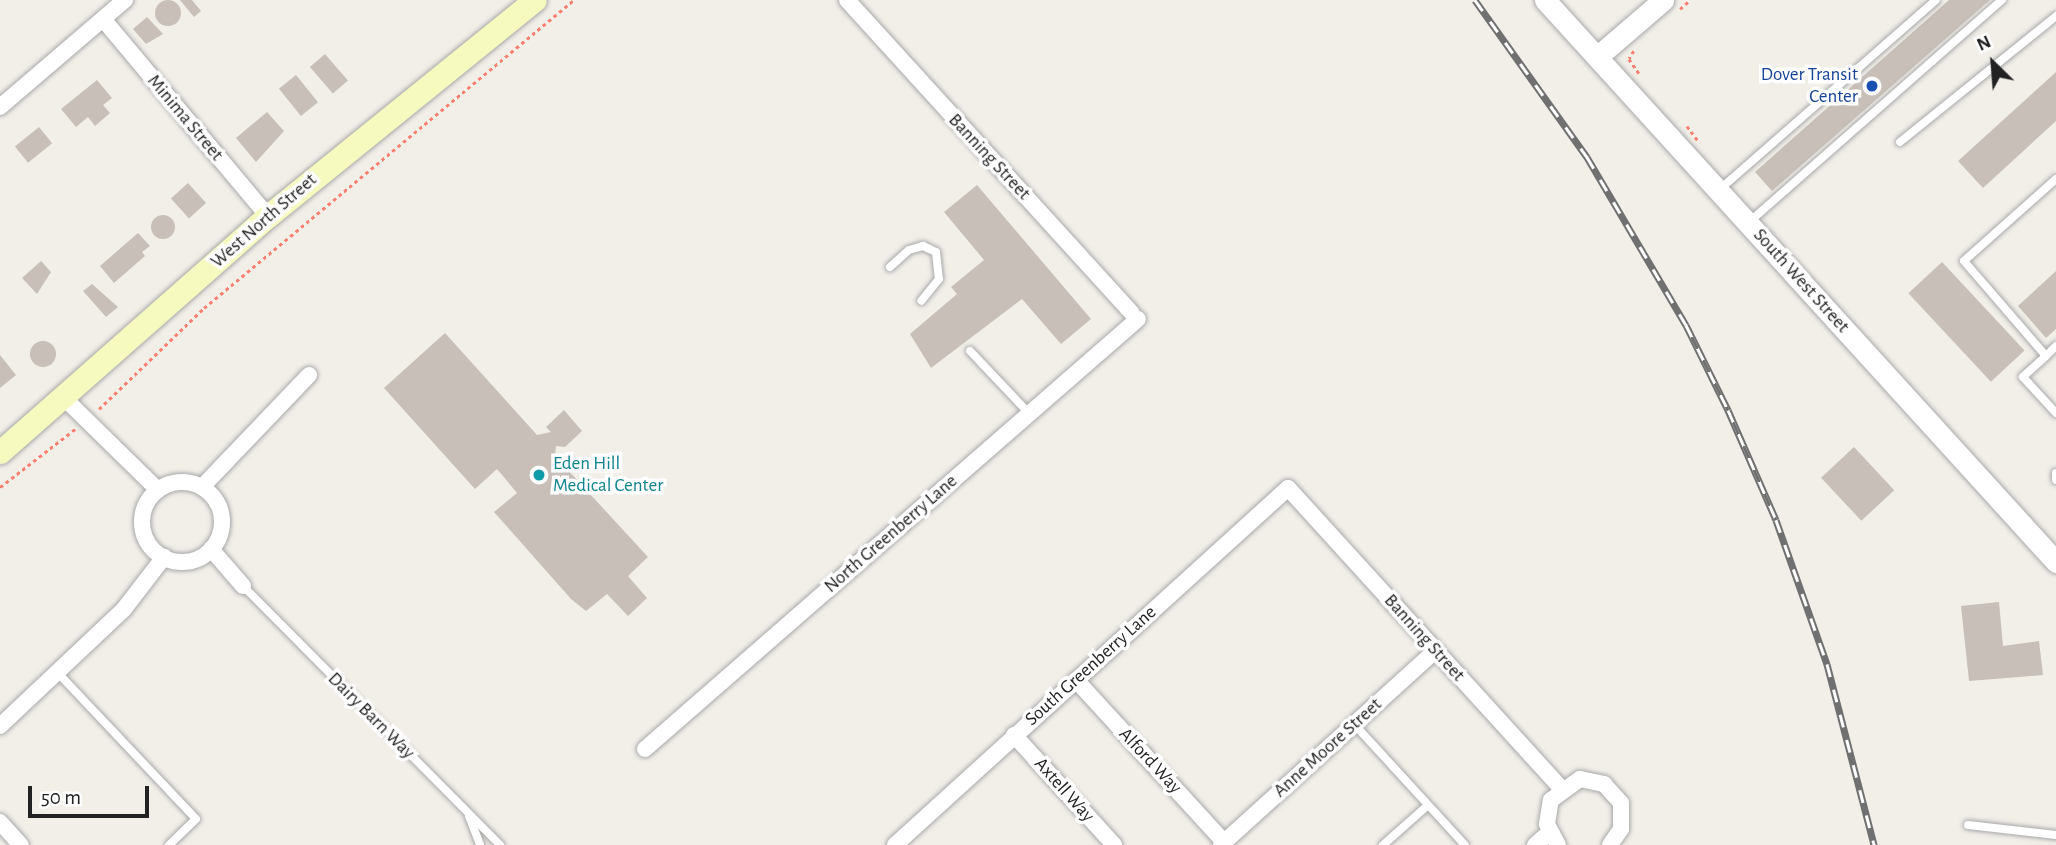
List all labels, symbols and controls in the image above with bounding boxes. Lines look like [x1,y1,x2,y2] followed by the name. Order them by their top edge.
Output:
[1958,28,2028,98] north arrow
[1974,32,1994,55] text: N
[1761,64,1858,108] place label: Dover Transit Center
[142,70,228,166] street label: Minima Street
[1864,78,1880,94] marker: Dover Transit Center
[943,109,1035,205] street label: Banning Street
[206,169,322,273] street label: West North Street
[1748,224,1854,338] street label: South West Street
[553,453,663,497] place label: Eden Hill Medical Center
[531,467,547,483] marker: Eden Hill Medical Center
[820,470,962,598] street label: North Greenberry Lane
[1379,590,1469,686] street label: Banning Street
[1021,601,1161,731] street label: South Greenberry Lane
[323,668,419,764] street label: Dairy Barn Way
[1269,693,1387,803] street label: Anne Moore Street
[1114,723,1186,799] street label: Alford Way
[1029,753,1099,827] street label: Axtell Way
[32,772,152,816] scale bar
[41,787,81,808] text: 50 m

